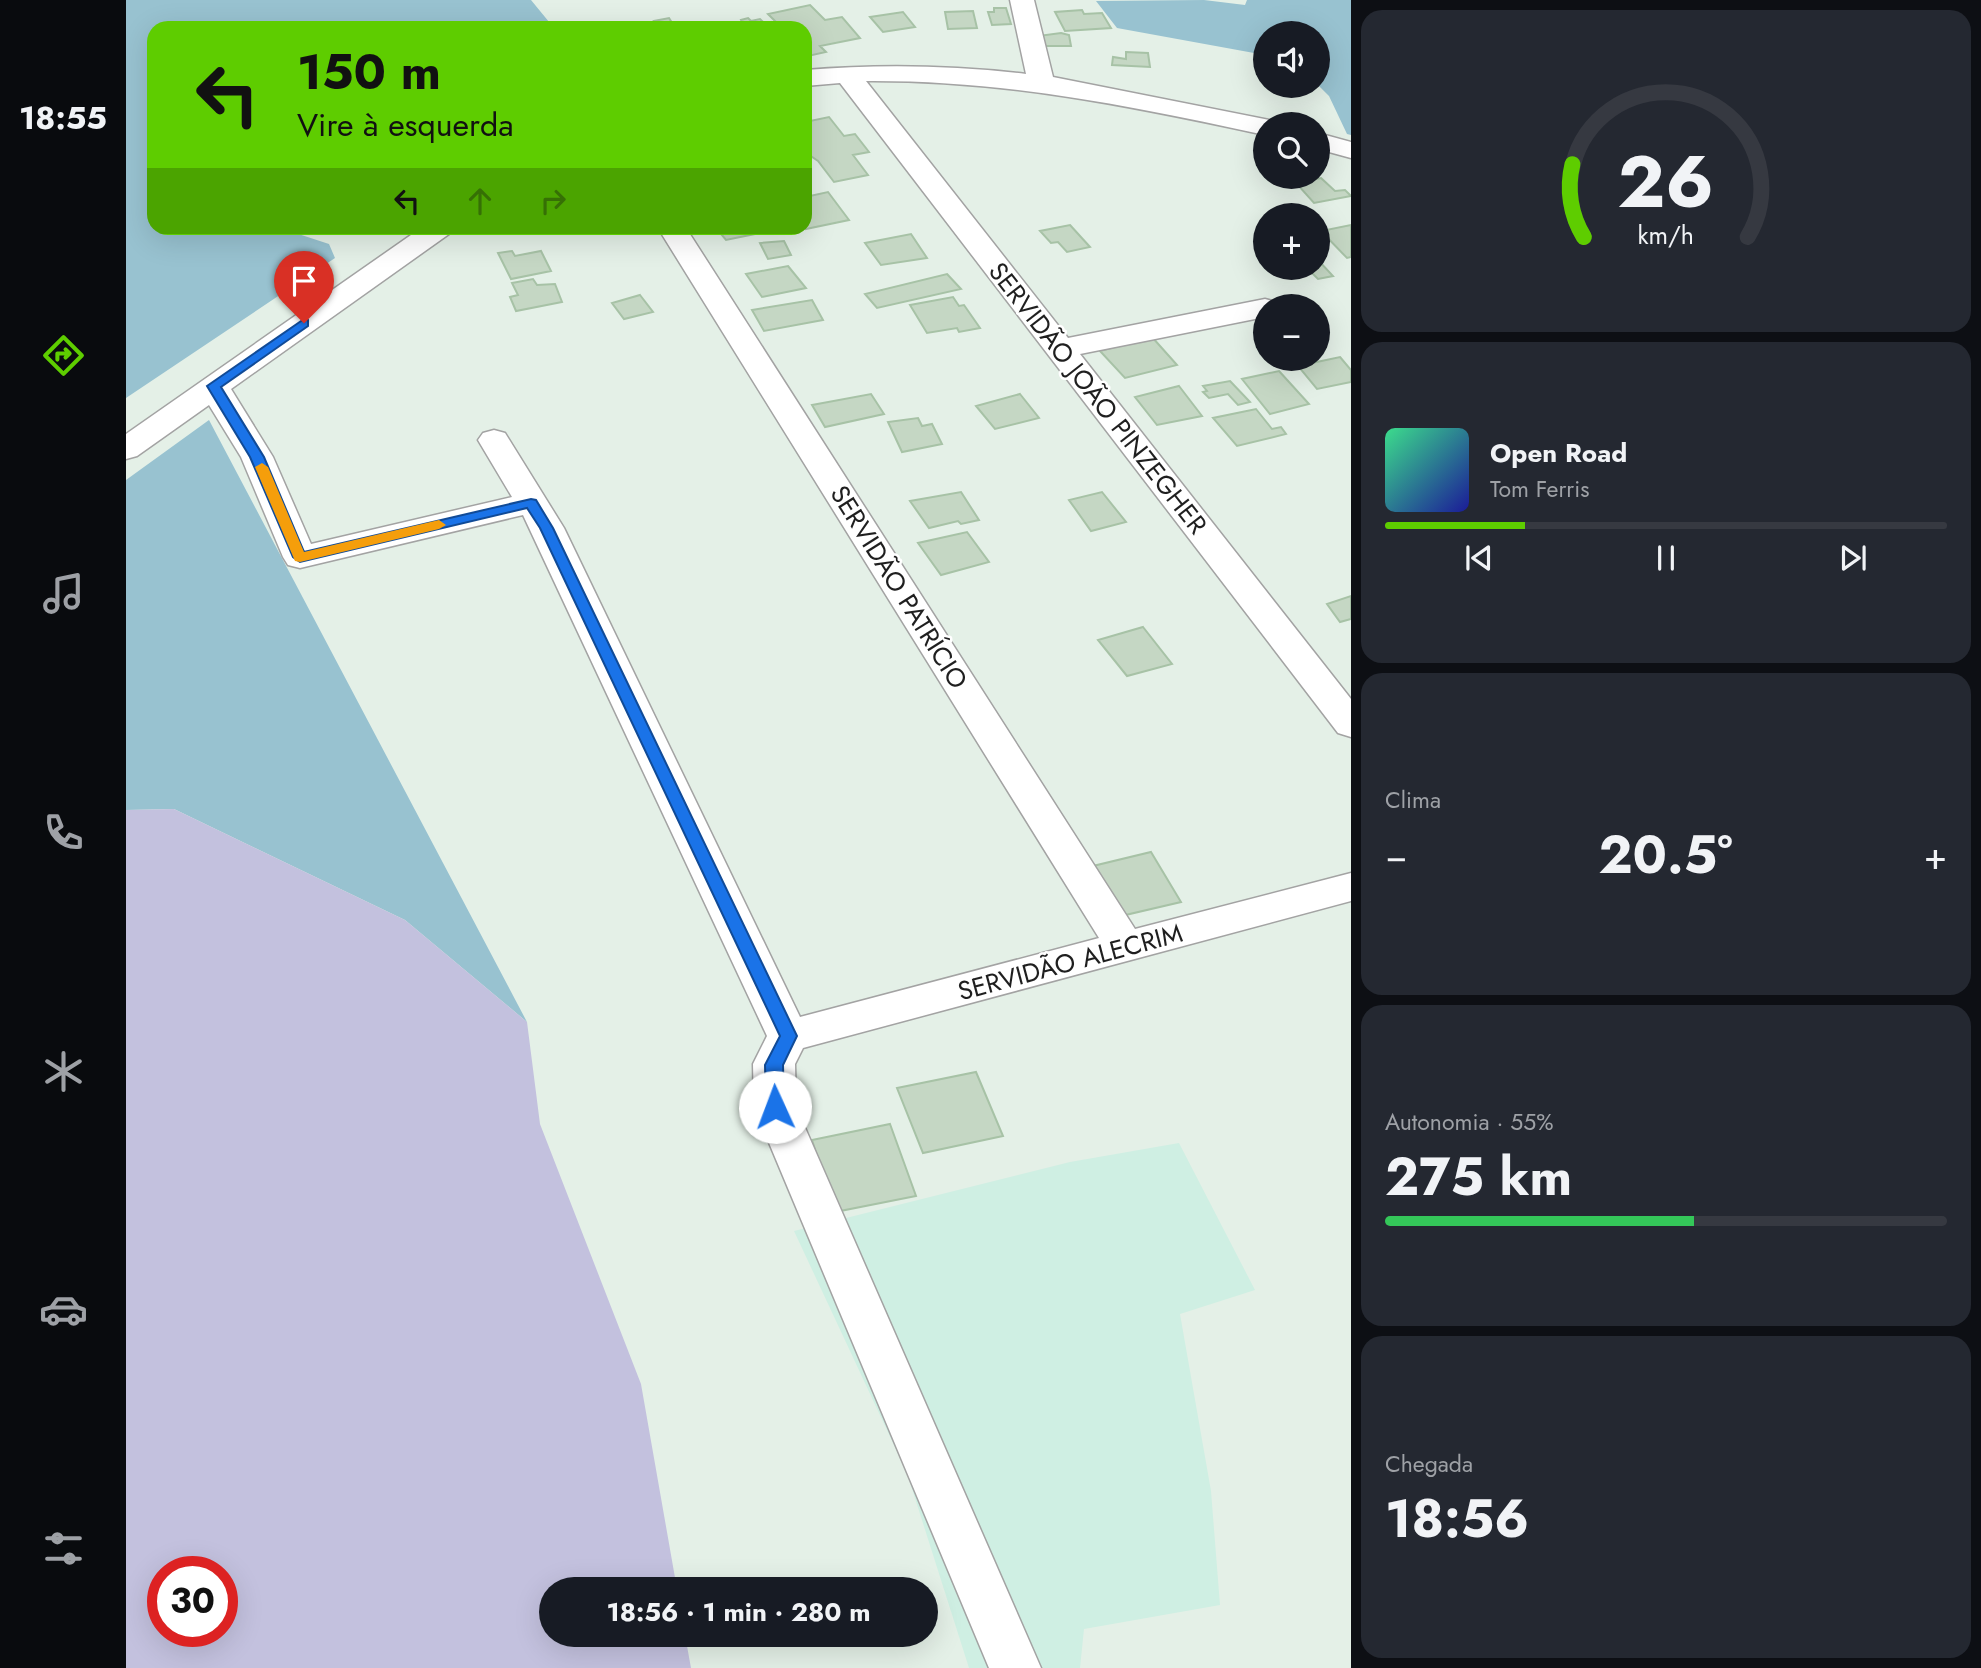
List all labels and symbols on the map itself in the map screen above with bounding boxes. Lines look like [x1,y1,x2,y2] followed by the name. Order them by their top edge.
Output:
[274,251,334,323] pin
[980,254,1217,542] street label: SERVIDÃO JOÃO PINZEGHER
[821,478,977,696] street label: SERVIDÃO PATRÍCIO
[953,914,1187,1010] street label: SERVIDÃO ALECRIM
[738,1070,812,1144] position arrow
[147,1556,238,1647] speed limit sign: 30

